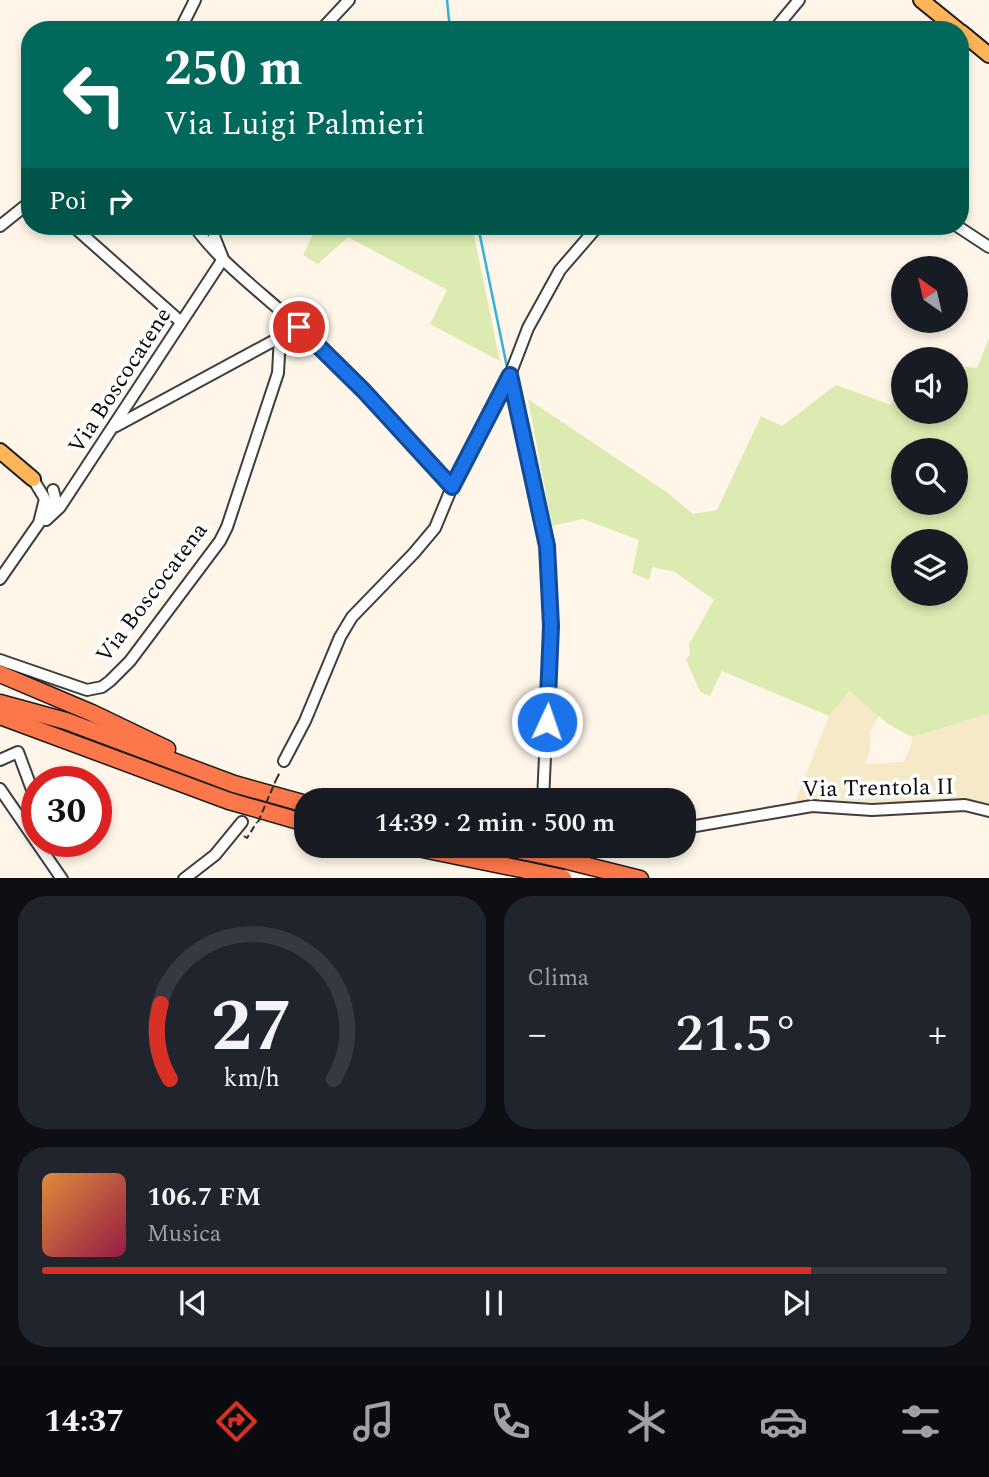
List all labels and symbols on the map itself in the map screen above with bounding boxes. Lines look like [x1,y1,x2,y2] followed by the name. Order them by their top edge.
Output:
[891,256,968,332] north arrow
[269,297,329,357] pin
[60,301,181,461] street label: Via Boscocatene
[88,515,217,671] street label: Via Boscocatena
[510,685,584,759] position arrow
[21,766,112,857] speed limit sign: 30
[802,770,954,807] street label: Via Trentola II

